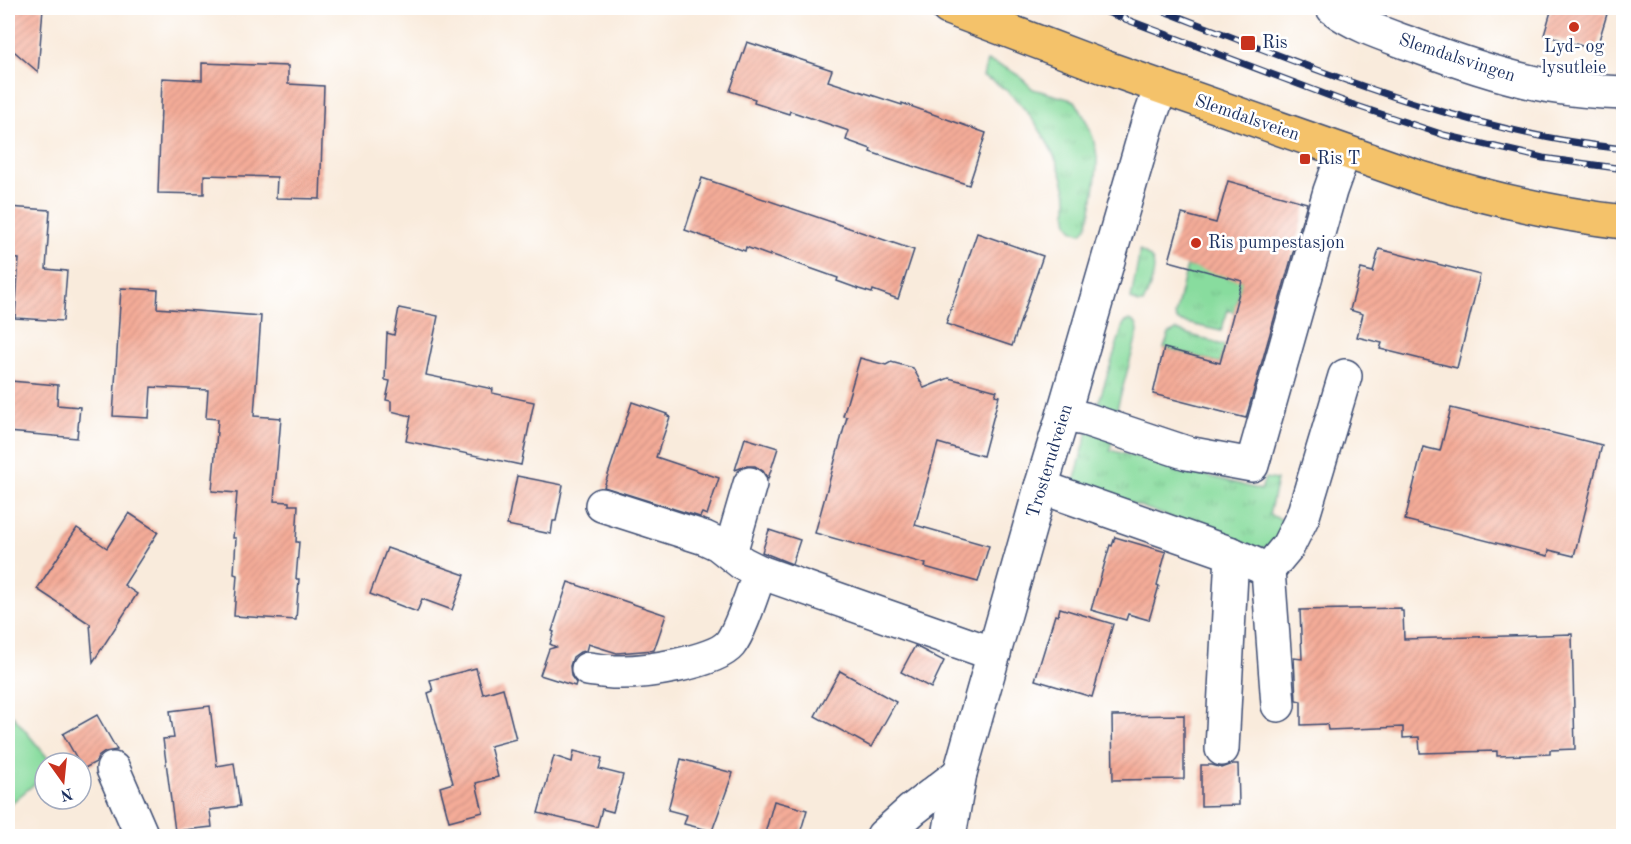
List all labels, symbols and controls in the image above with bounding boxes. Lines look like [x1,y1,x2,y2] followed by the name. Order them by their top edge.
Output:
[1567,20,1581,34] marker: Lyd- og lysutleie
[1396,31,1518,85] street label: Slemdalsvingen
[1239,34,1257,52] marker: Ris
[1262,34,1288,52] place label: Ris
[1542,38,1606,77] place label: Lyd- og lysutleie
[1192,92,1302,144] street label: Slemdalsveien
[1317,150,1360,168] place label: Ris T
[1298,152,1312,166] marker: Ris T
[1208,234,1345,252] place label: Ris pumpestasjon
[1189,236,1203,250] marker: Ris pumpestasjon
[1024,402,1076,520] street label: Trosterudveien
[33,751,93,811] north arrow
[58,784,74,803] text: N

